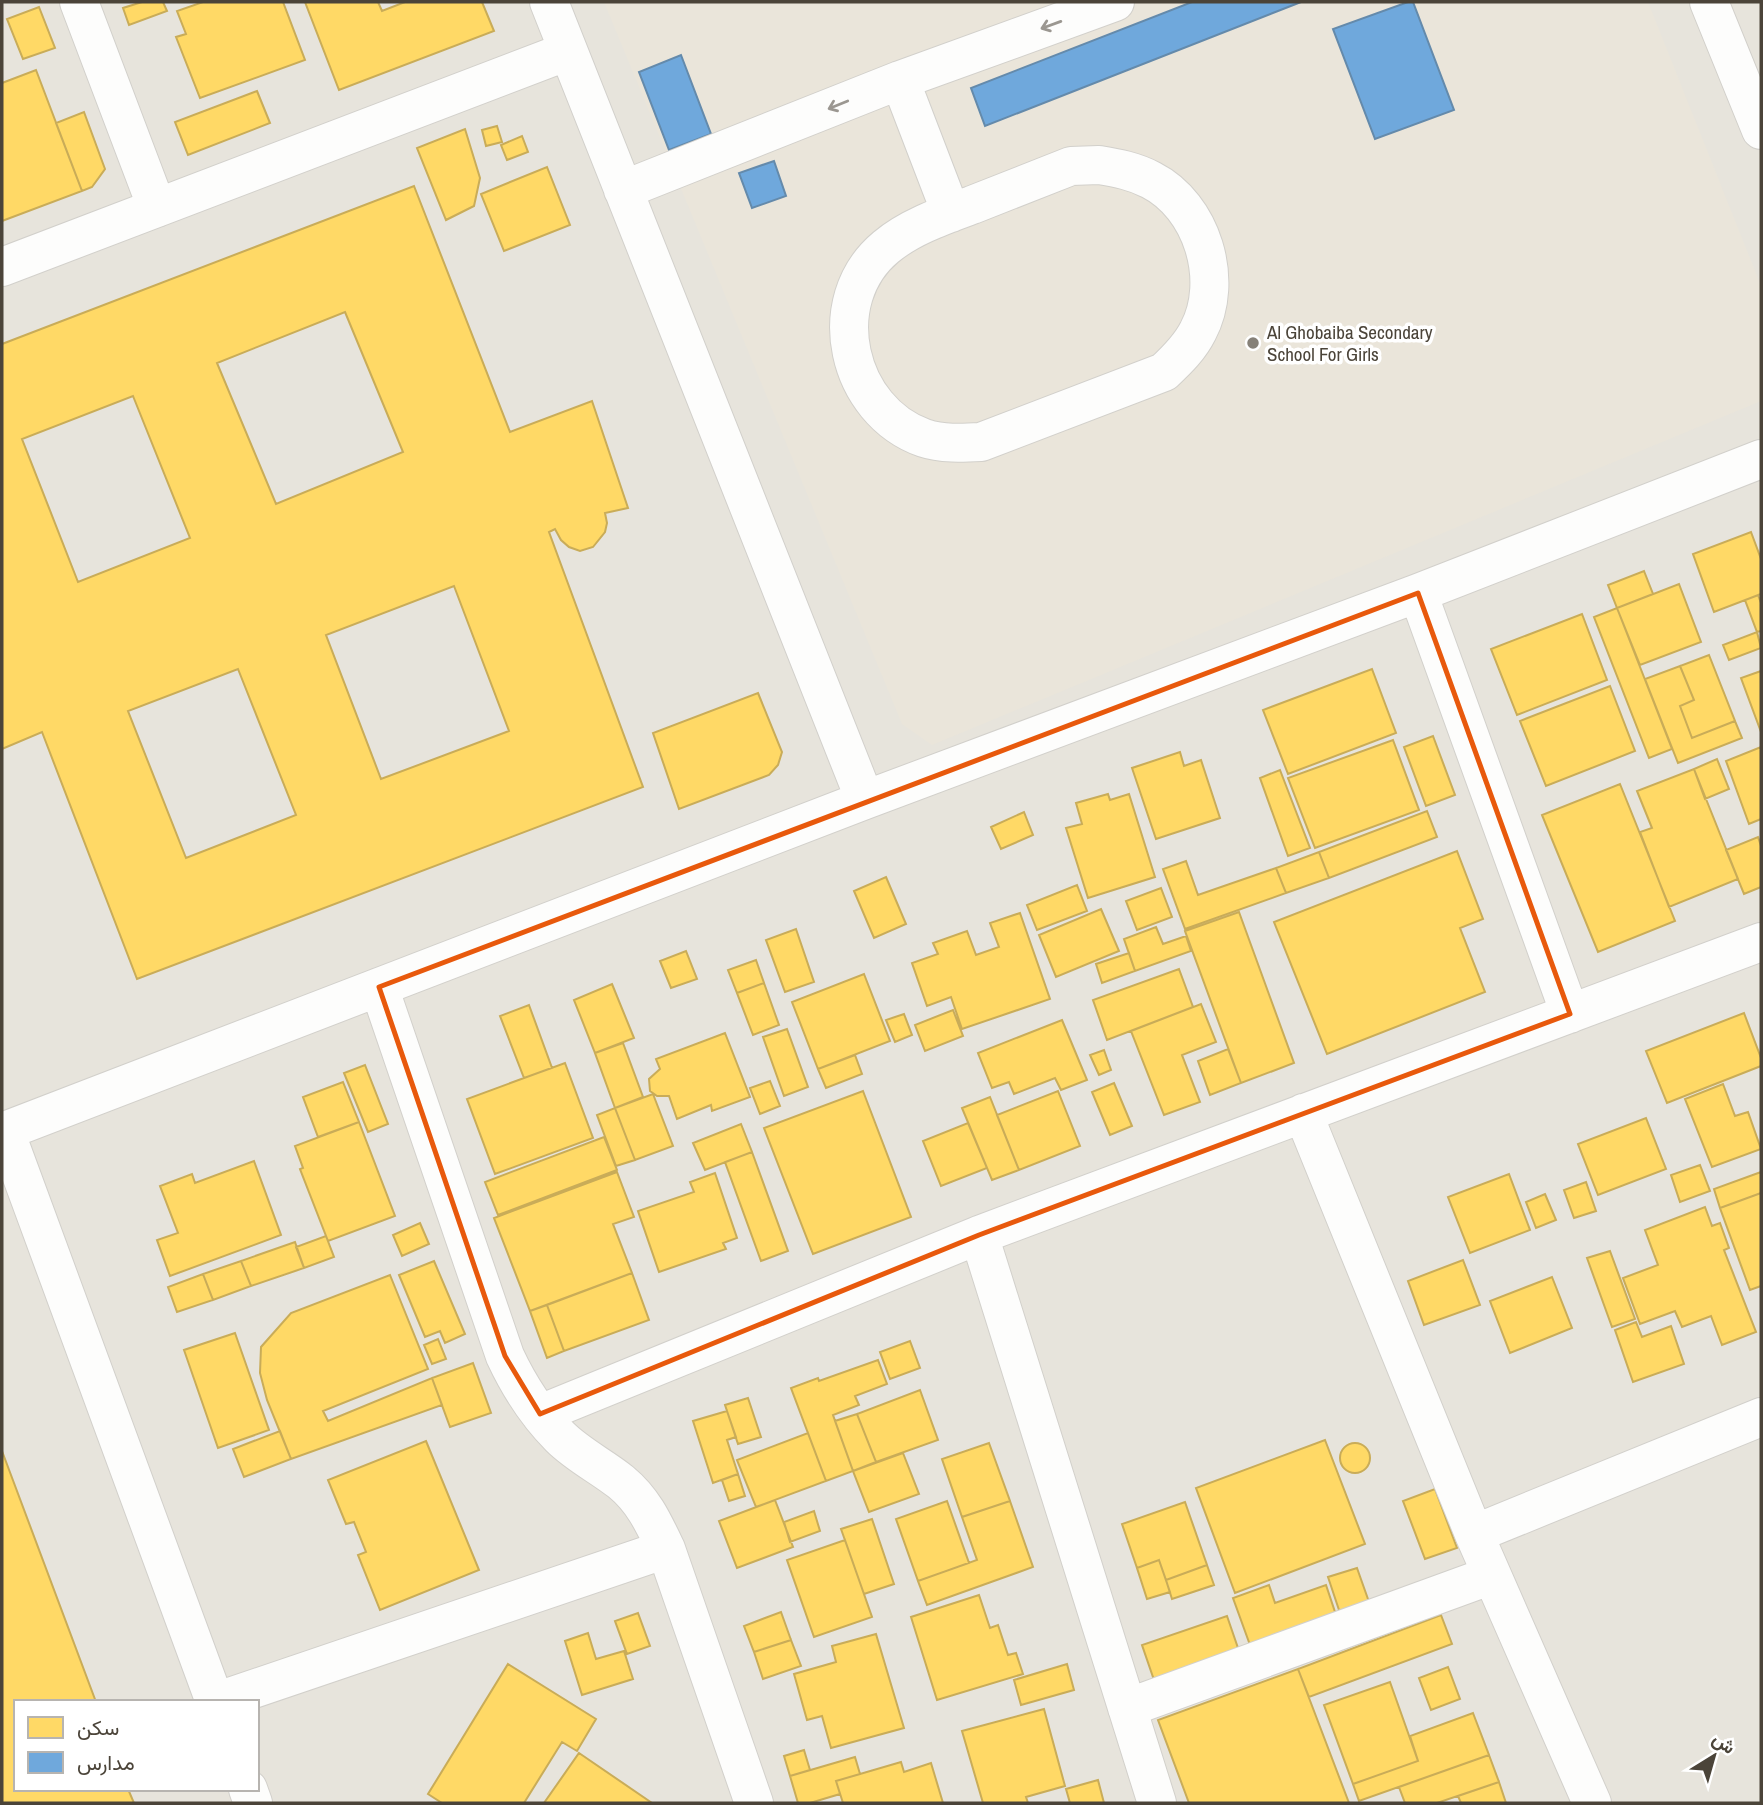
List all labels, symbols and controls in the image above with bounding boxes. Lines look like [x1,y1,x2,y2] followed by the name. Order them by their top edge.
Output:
[1041,20,1063,32] one-way arrow
[828,99,850,112] one-way arrow
[1266,319,1433,367] place label: Al Ghobaiba Secondary School For Girls
[1245,335,1261,351] marker: Al Ghobaiba Secondary School For Girls
[14,1700,259,1791] legend
[77,1713,119,1742] text: سكن
[1679,1721,1749,1791] north arrow
[1707,1725,1741,1760] text: ش
[77,1748,135,1777] text: مدارس

